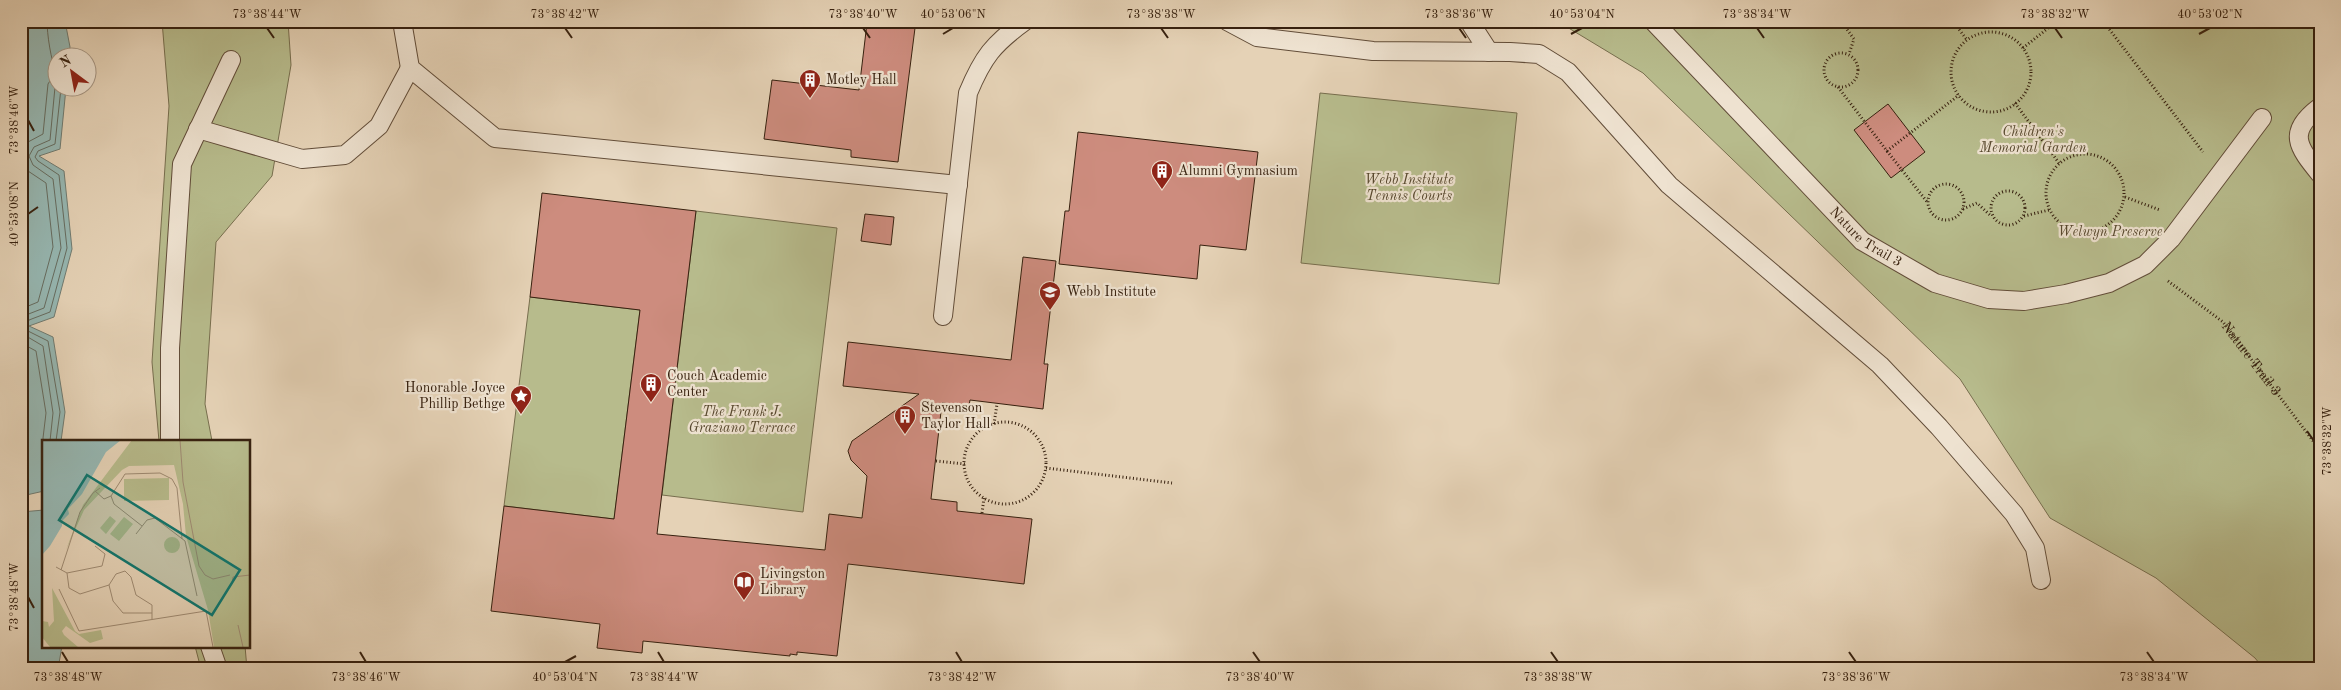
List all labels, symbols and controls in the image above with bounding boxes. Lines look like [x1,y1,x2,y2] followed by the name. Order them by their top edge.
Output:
[920,8,986,21] text: 40°53'06"N
[1549,8,1615,21] text: 40°53'04"N
[2177,8,2243,21] text: 40°53'02"N
[232,9,302,21] text: 73°38'44"W
[530,9,600,21] text: 73°38'42"W
[828,9,898,21] text: 73°38'40"W
[1126,9,1196,21] text: 73°38'38"W
[1424,9,1494,21] text: 73°38'36"W
[1722,9,1792,21] text: 73°38'34"W
[2020,9,2090,21] text: 73°38'32"W
[48,48,98,98] north arrow
[57,53,74,71] text: N
[798,68,822,99] building icon: Motley Hall
[826,73,897,87] place label: Motley Hall
[9,85,21,155] text: 73°38'46"W
[1978,125,2087,155] park label: Children's Memorial Garden
[1150,159,1174,190] building icon: Alumni Gymnasium
[1178,164,1298,178] place label: Alumni Gymnasium
[1364,173,1454,203] park label: Webb Institute Tennis Courts
[8,181,21,247] text: 40°53'08"N
[1827,204,1904,269] street label: Nature Trail 3
[2058,225,2163,240] park label: Welwyn Preserve
[1038,280,1062,311] school or university icon: Webb Institute
[1066,285,1156,299] place label: Webb Institute
[2219,319,2283,398] street label: Nature Trail 3
[667,369,767,399] place label: Couch Academic Center
[639,372,663,403] building icon: Couch Academic Center
[405,381,505,411] place label: Honorable Joyce Phillip Bethge
[509,384,533,415] place icon: Honorable Joyce Phillip Bethge
[921,401,990,431] place label: Stevenson Taylor Hall
[893,404,917,435] building icon: Stevenson Taylor Hall
[688,405,796,435] park label: The Frank J. Graziano Terrace
[2322,406,2334,476] text: 73°38'32"W
[42,440,250,648] inset map
[9,562,21,632] text: 73°38'48"W
[760,567,825,597] place label: Livingston Library
[732,570,756,601] library icon: Livingston Library
[532,671,598,684] text: 40°53'04"N
[33,672,103,684] text: 73°38'48"W
[331,672,401,684] text: 73°38'46"W
[629,672,699,684] text: 73°38'44"W
[927,672,997,684] text: 73°38'42"W
[1225,672,1295,684] text: 73°38'40"W
[1523,672,1593,684] text: 73°38'38"W
[1821,672,1891,684] text: 73°38'36"W
[2119,672,2189,684] text: 73°38'34"W

